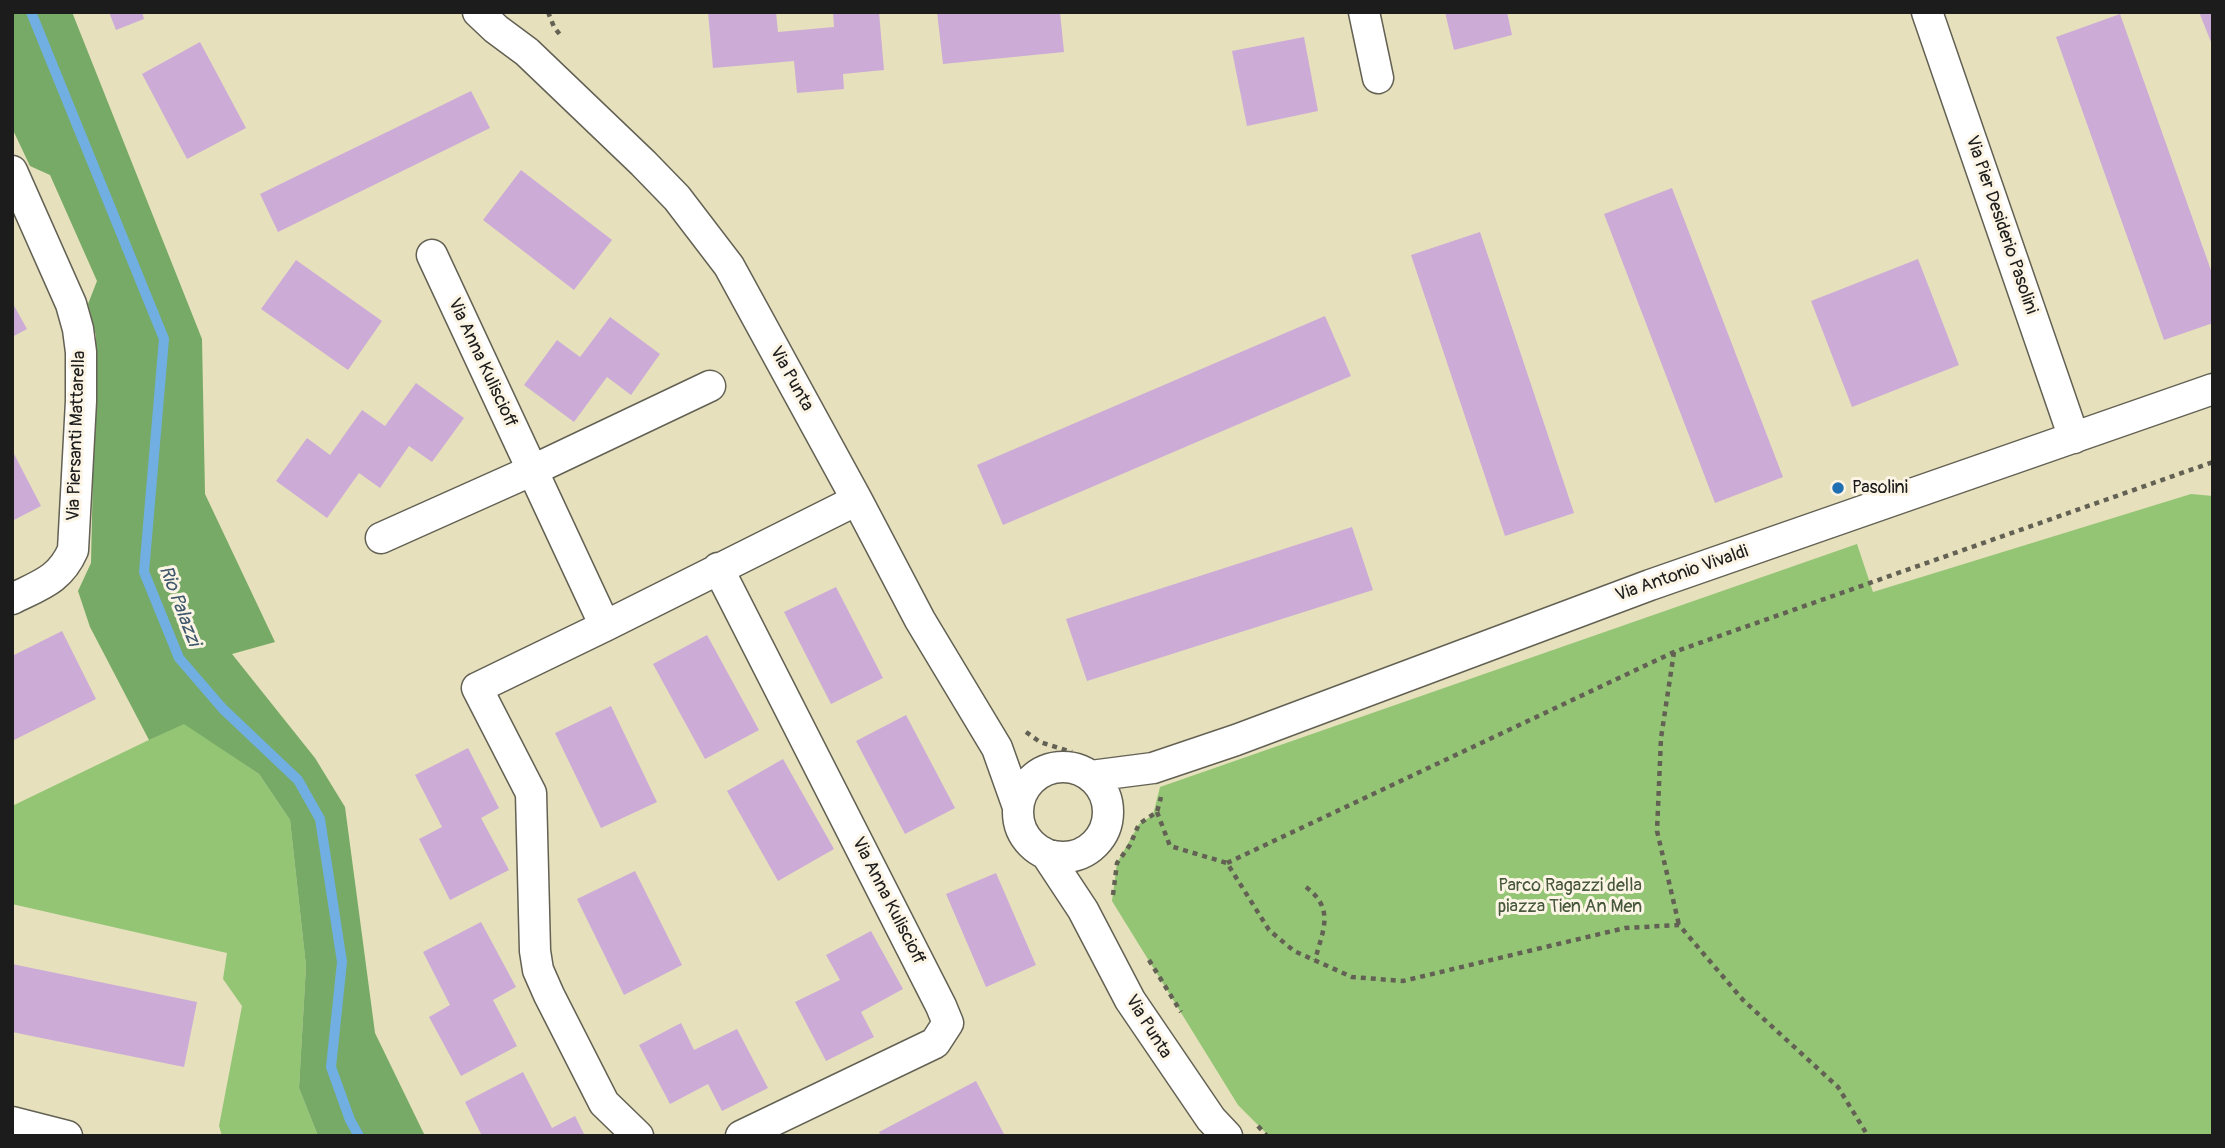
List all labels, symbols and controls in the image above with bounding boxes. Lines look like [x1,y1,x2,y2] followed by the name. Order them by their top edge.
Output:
[1960,133,2042,317] street label: Via Pier Desiderio Pasolini
[443,295,521,431] street label: Via Anna Kuliscioff
[764,343,818,415] street label: Via Punta
[63,350,91,522] street label: Via Piersanti Mattarella
[1852,477,1908,499] place label: Pasolini
[1830,480,1846,496] marker: Pasolini
[1613,541,1751,607] street label: Via Antonio Vivaldi
[153,563,205,649] water label: Rio Palazzi
[847,834,929,968] street label: Via Anna Kuliscioff
[1498,875,1642,917] park label: Parco Ragazzi della piazza Tien An Men
[1120,991,1176,1063] street label: Via Punta

